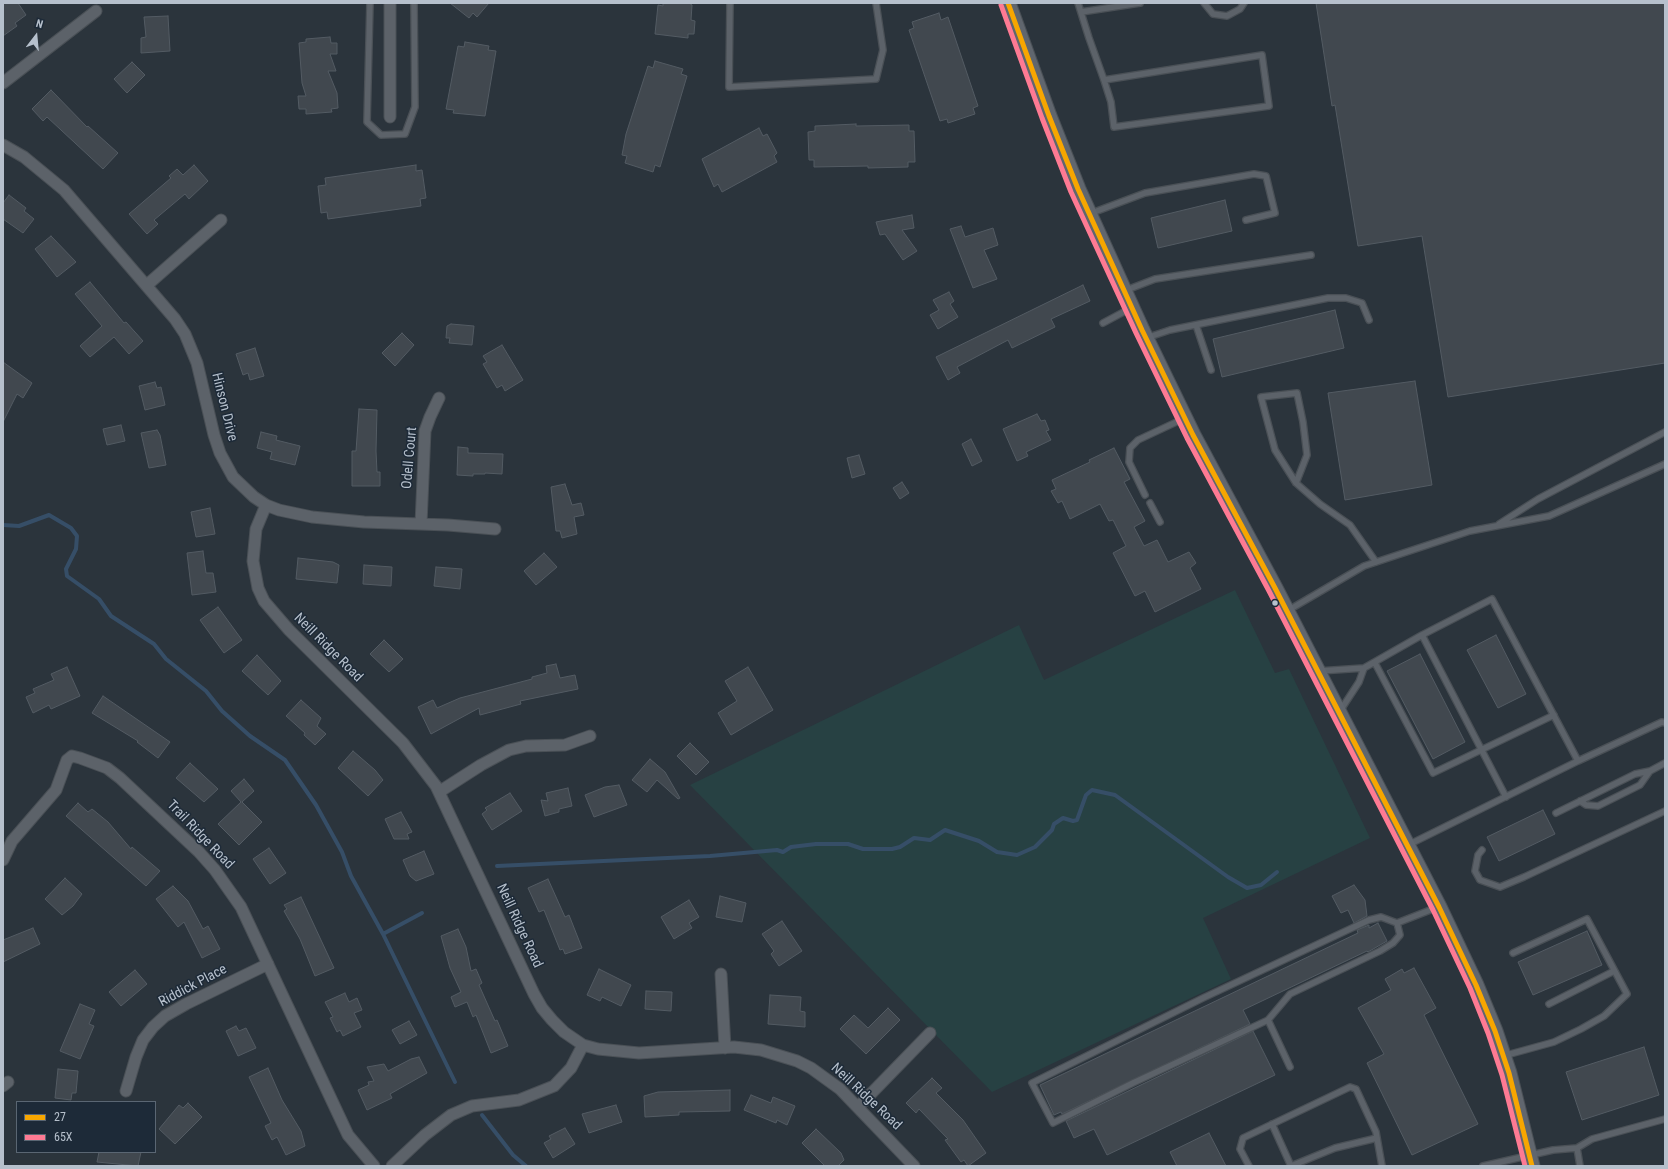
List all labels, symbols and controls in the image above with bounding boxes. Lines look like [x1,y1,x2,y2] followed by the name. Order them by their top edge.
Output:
[16,16,56,56] north arrow
[34,17,44,31] text: N
[207,371,241,443] street label: Hinson Drive
[399,426,421,490] street label: Odell Court
[1270,598,1280,608] unlabelled marker
[290,610,366,686] street label: Neill Ridge Road
[163,797,237,873] street label: Trail Ridge Road
[492,881,546,971] street label: Neill Ridge Road
[156,961,230,1011] street label: Riddick Place
[827,1060,905,1134] street label: Neill Ridge Road
[16,1101,156,1153] legend
[54,1110,66,1124] text: 27
[54,1130,72,1144] text: 65X

